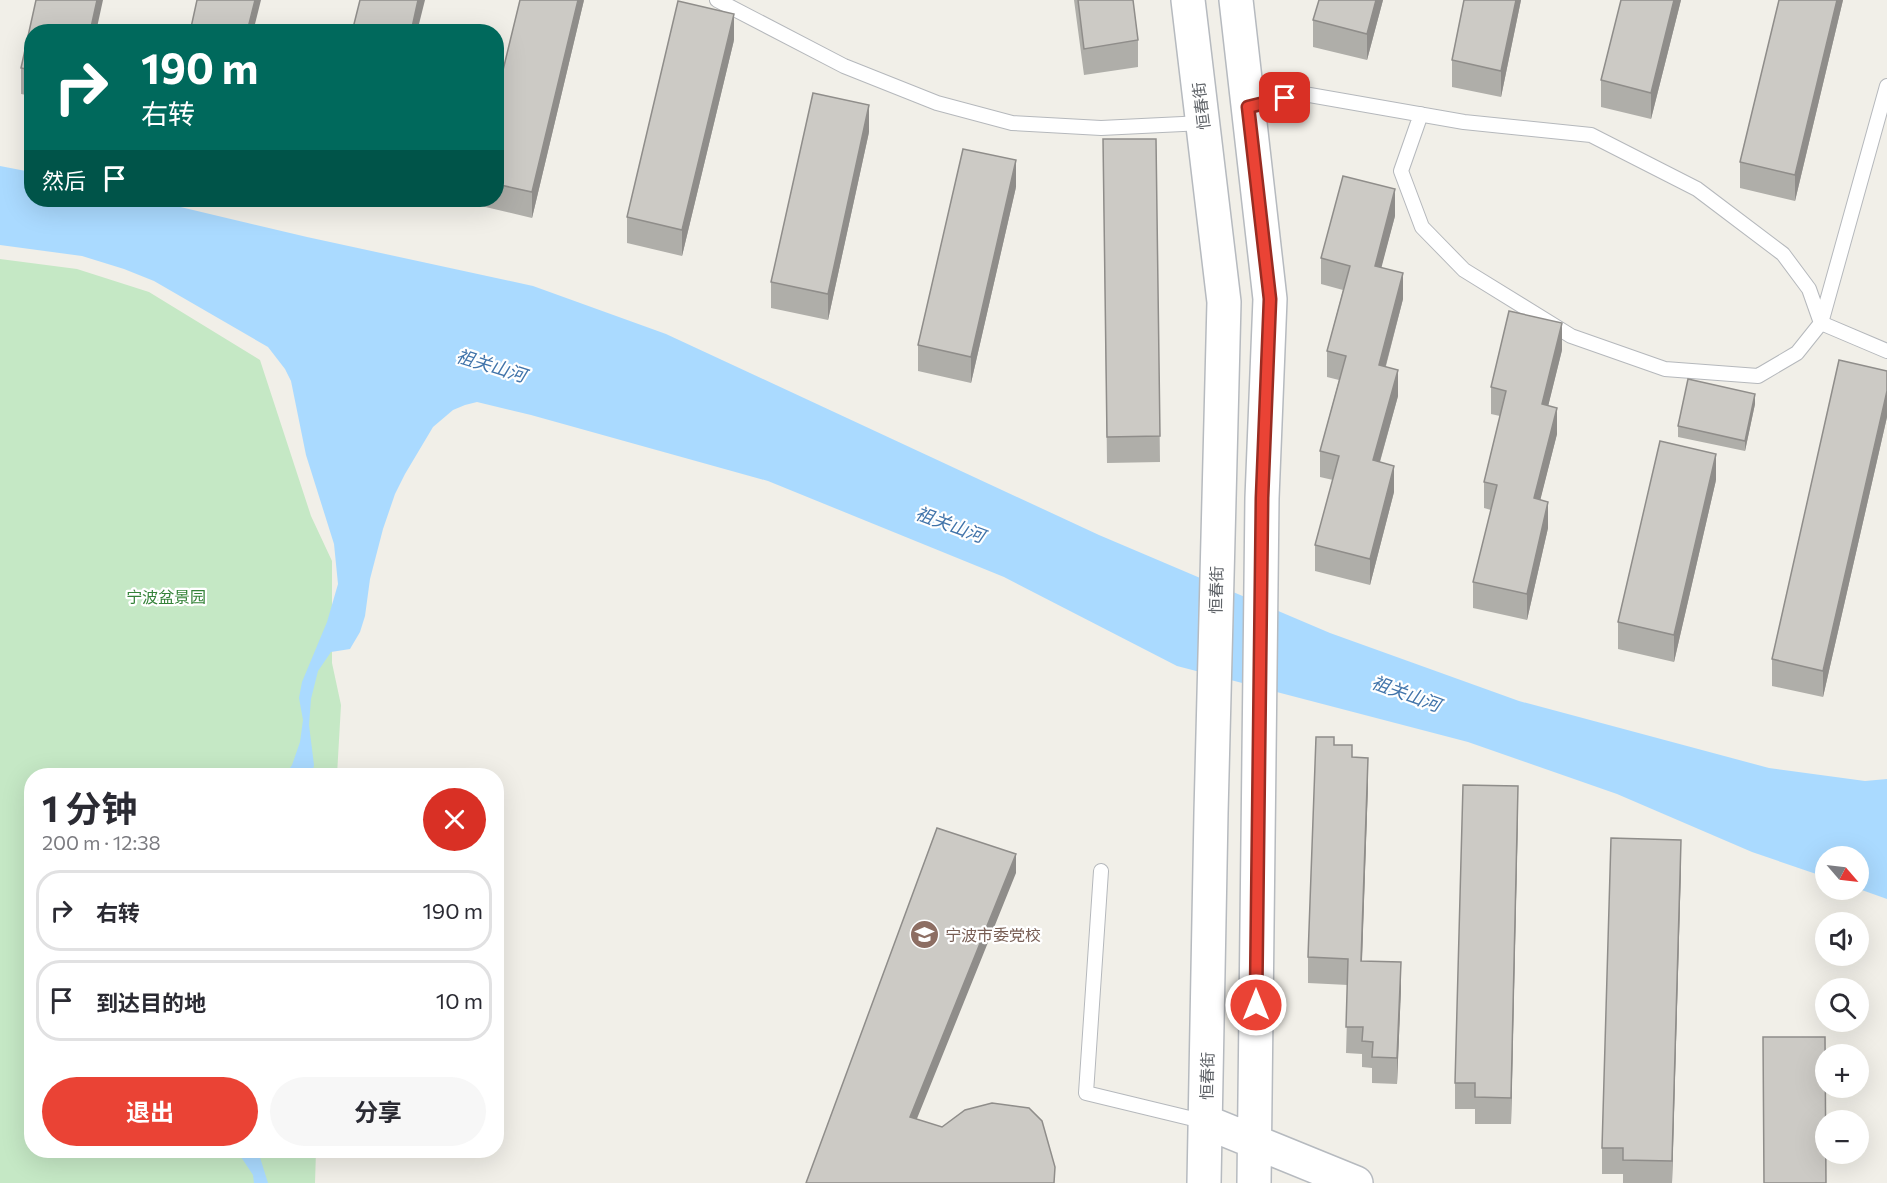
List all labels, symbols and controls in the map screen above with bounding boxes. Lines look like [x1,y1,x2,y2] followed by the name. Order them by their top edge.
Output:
[141,41,259,93] text: 190 m
[42,48,120,126] icon: right
[1259,72,1310,123] pin
[1188,81,1213,131] street label: 恒春街
[1268,81,1301,114] icon: arrive
[141,97,195,130] text: 右转
[98,162,131,195] icon: arrive
[42,167,86,194] text: 然后
[454,344,532,387] water label: 祖关山河
[913,501,991,548] water label: 祖关山河
[1206,566,1225,614] street label: 恒春街
[126,587,206,606] park label: 宁波盆景园
[1369,670,1447,717] water label: 祖关山河
[42,785,137,829] text: 1 分钟
[423,788,486,851] button: close
[42,830,161,854] text: 200 m · 12:38
[1815,846,1869,900] north arrow
[1815,846,1869,1164] map controls
[45,894,78,927] icon: right
[422,897,483,924] text: 190 m
[96,899,140,926] text: 右转
[1815,912,1869,966] button: sound
[908,919,940,951] school or university icon: 宁波市委党校
[945,925,1041,944] place label: 宁波市委党校
[1224,973,1288,1037] position arrow
[1815,978,1869,1032] button: search
[45,984,78,1017] icon: arrive
[436,987,483,1014] text: 10 m
[96,989,206,1016] text: 到达目的地
[1815,1044,1869,1098] button: +
[1197,1052,1216,1100] street label: 恒春街
[42,1077,258,1146] button: 退出
[270,1077,486,1146] button: 分享
[1815,1110,1869,1164] button: −

